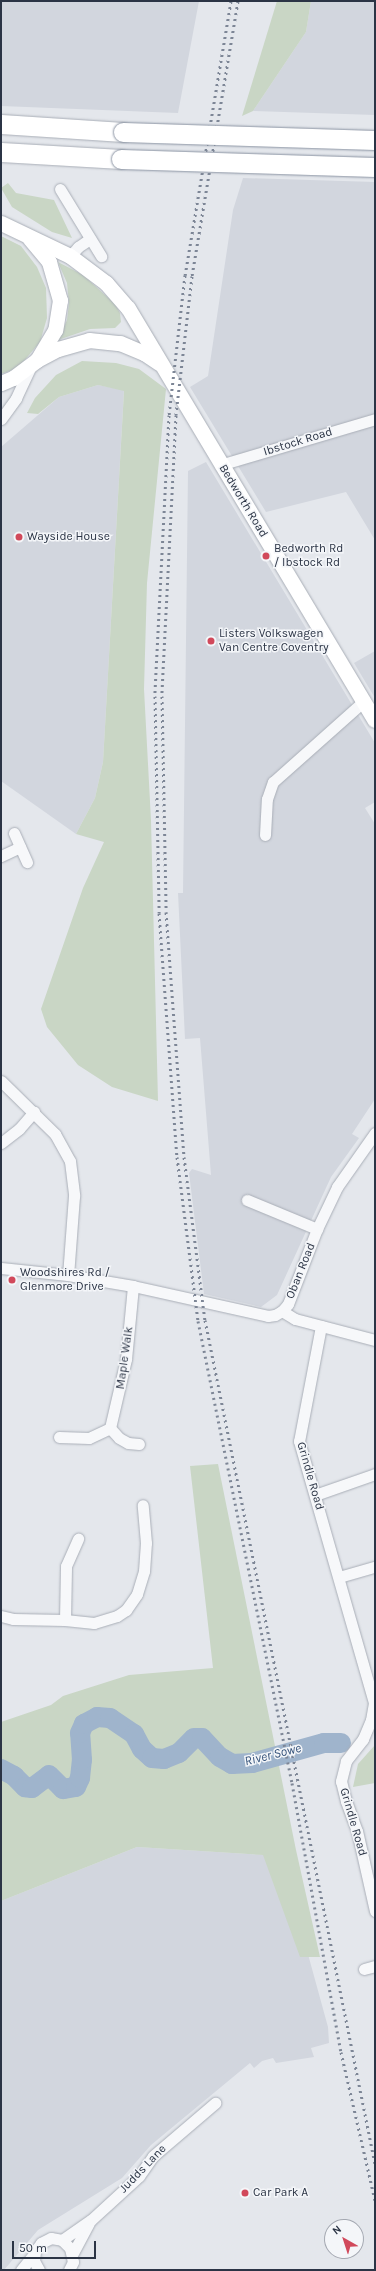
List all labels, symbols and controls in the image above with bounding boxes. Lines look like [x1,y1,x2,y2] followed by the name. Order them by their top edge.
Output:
[262,425,334,459] street label: Ibstock Road
[216,462,270,540] street label: Bedworth Road
[27,530,110,544] place label: Wayside House
[14,532,24,542] marker: Wayside House
[274,542,343,570] place label: Bedworth Rd / Ibstock Rd
[261,551,271,561] marker: Bedworth Rd / Ibstock Rd
[219,627,328,655] place label: Listers Volkswagen Van Centre Coventry
[206,636,216,646] marker: Listers Volkswagen Van Centre Coventry
[283,1241,319,1301] street label: Oban Road
[20,1266,110,1294] place label: Woodshires Rd / Glenmore Drive
[7,1275,17,1285] marker: Woodshires Rd / Glenmore Drive
[113,1326,137,1390] street label: Maple Walk
[293,1440,327,1512] street label: Grindle Road
[243,1740,303,1770] water label: River Sowe
[336,1786,370,1858] street label: Grindle Road
[117,2142,169,2196] street label: Judds Lane
[253,2186,308,2200] place label: Car Park A
[240,2188,250,2198] marker: Car Park A
[324,2219,364,2259] north arrow
[330,2223,344,2238] text: N
[14,2233,98,2259] scale bar
[19,2241,47,2255] text: 50 m

